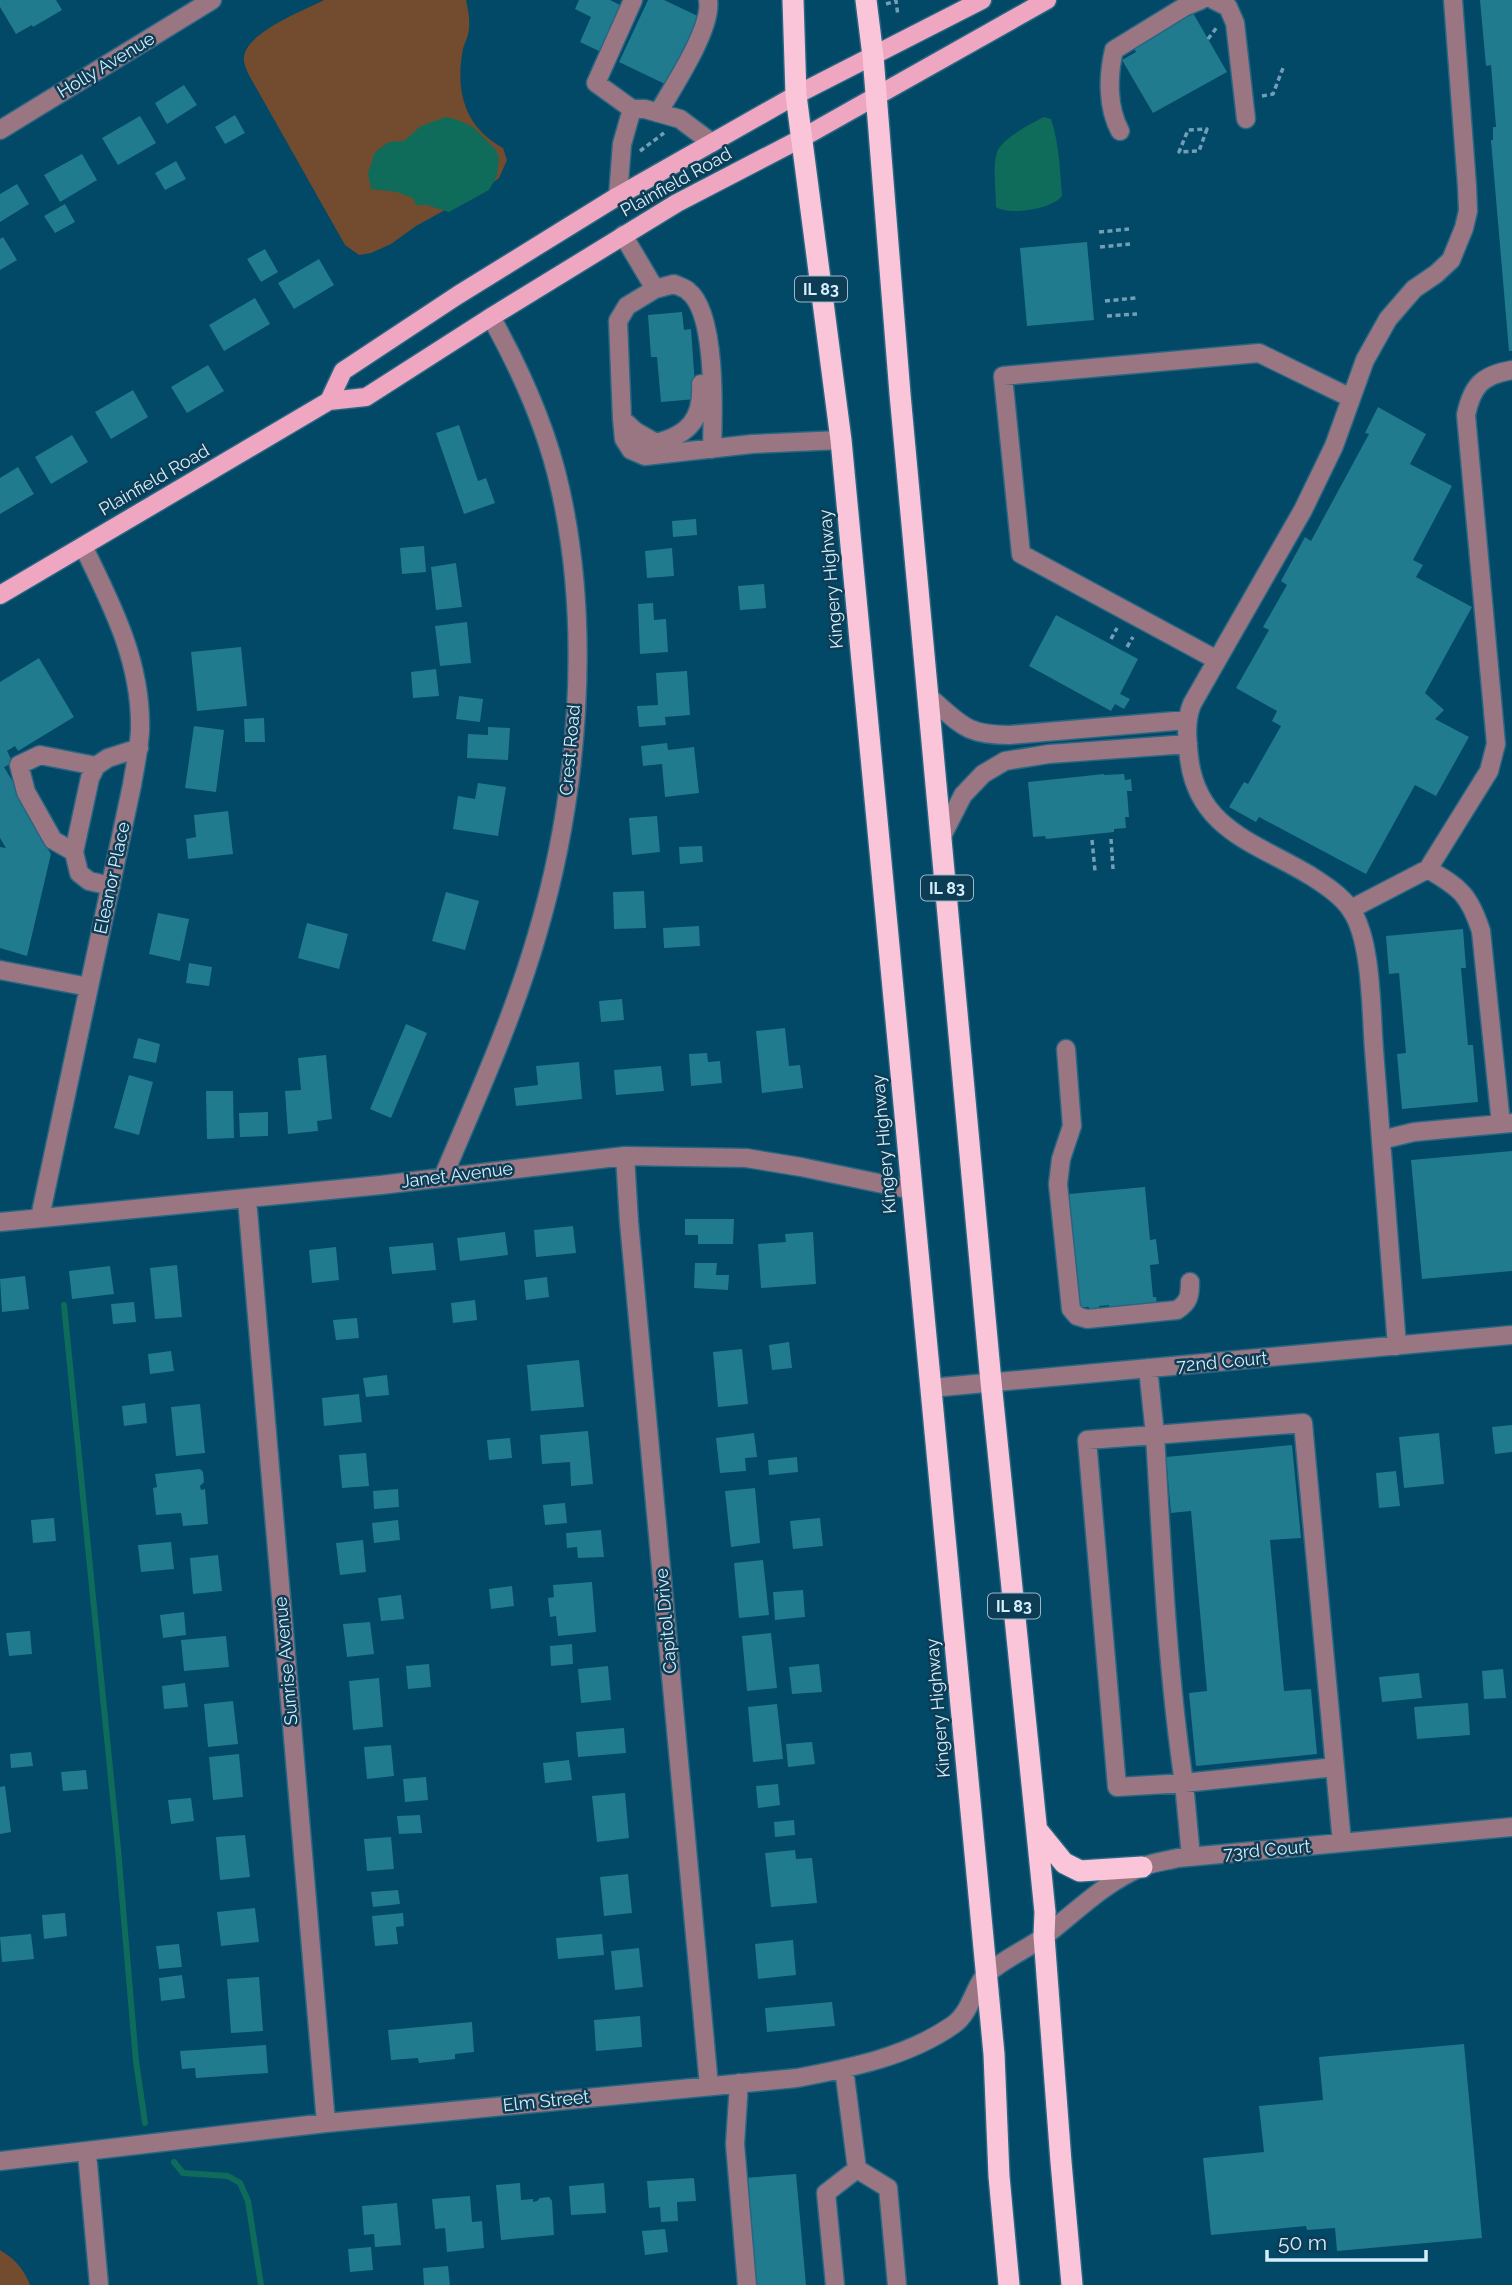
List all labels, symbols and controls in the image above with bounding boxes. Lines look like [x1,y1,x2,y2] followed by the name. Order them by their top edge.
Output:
[53,27,159,102] street label: Holly Avenue
[617,142,735,221] street label: Plainfield Road
[795,276,847,302] road number: IL 83
[95,440,213,520] street label: Plainfield Road
[814,508,847,650] street label: Kingery Highway
[555,703,584,796] street label: Crest Road
[89,819,134,936] street label: Eleanor Place
[921,876,973,900] road number: IL 83
[867,1073,900,1215] street label: Kingery Highway
[400,1157,514,1192] street label: Janet Avenue
[1176,1347,1268,1376] street label: 72nd Court
[650,1567,681,1675] street label: Capitol Drive
[988,1594,1040,1618] road number: IL 83
[269,1596,302,1726] street label: Sunrise Avenue
[921,1637,954,1779] street label: Kingery Highway
[1223,1835,1311,1864] street label: 73rd Court
[502,2086,590,2115] street label: Elm Street
[1267,2218,1426,2262] scale bar
[1278,2230,1327,2255] text: 50 m

